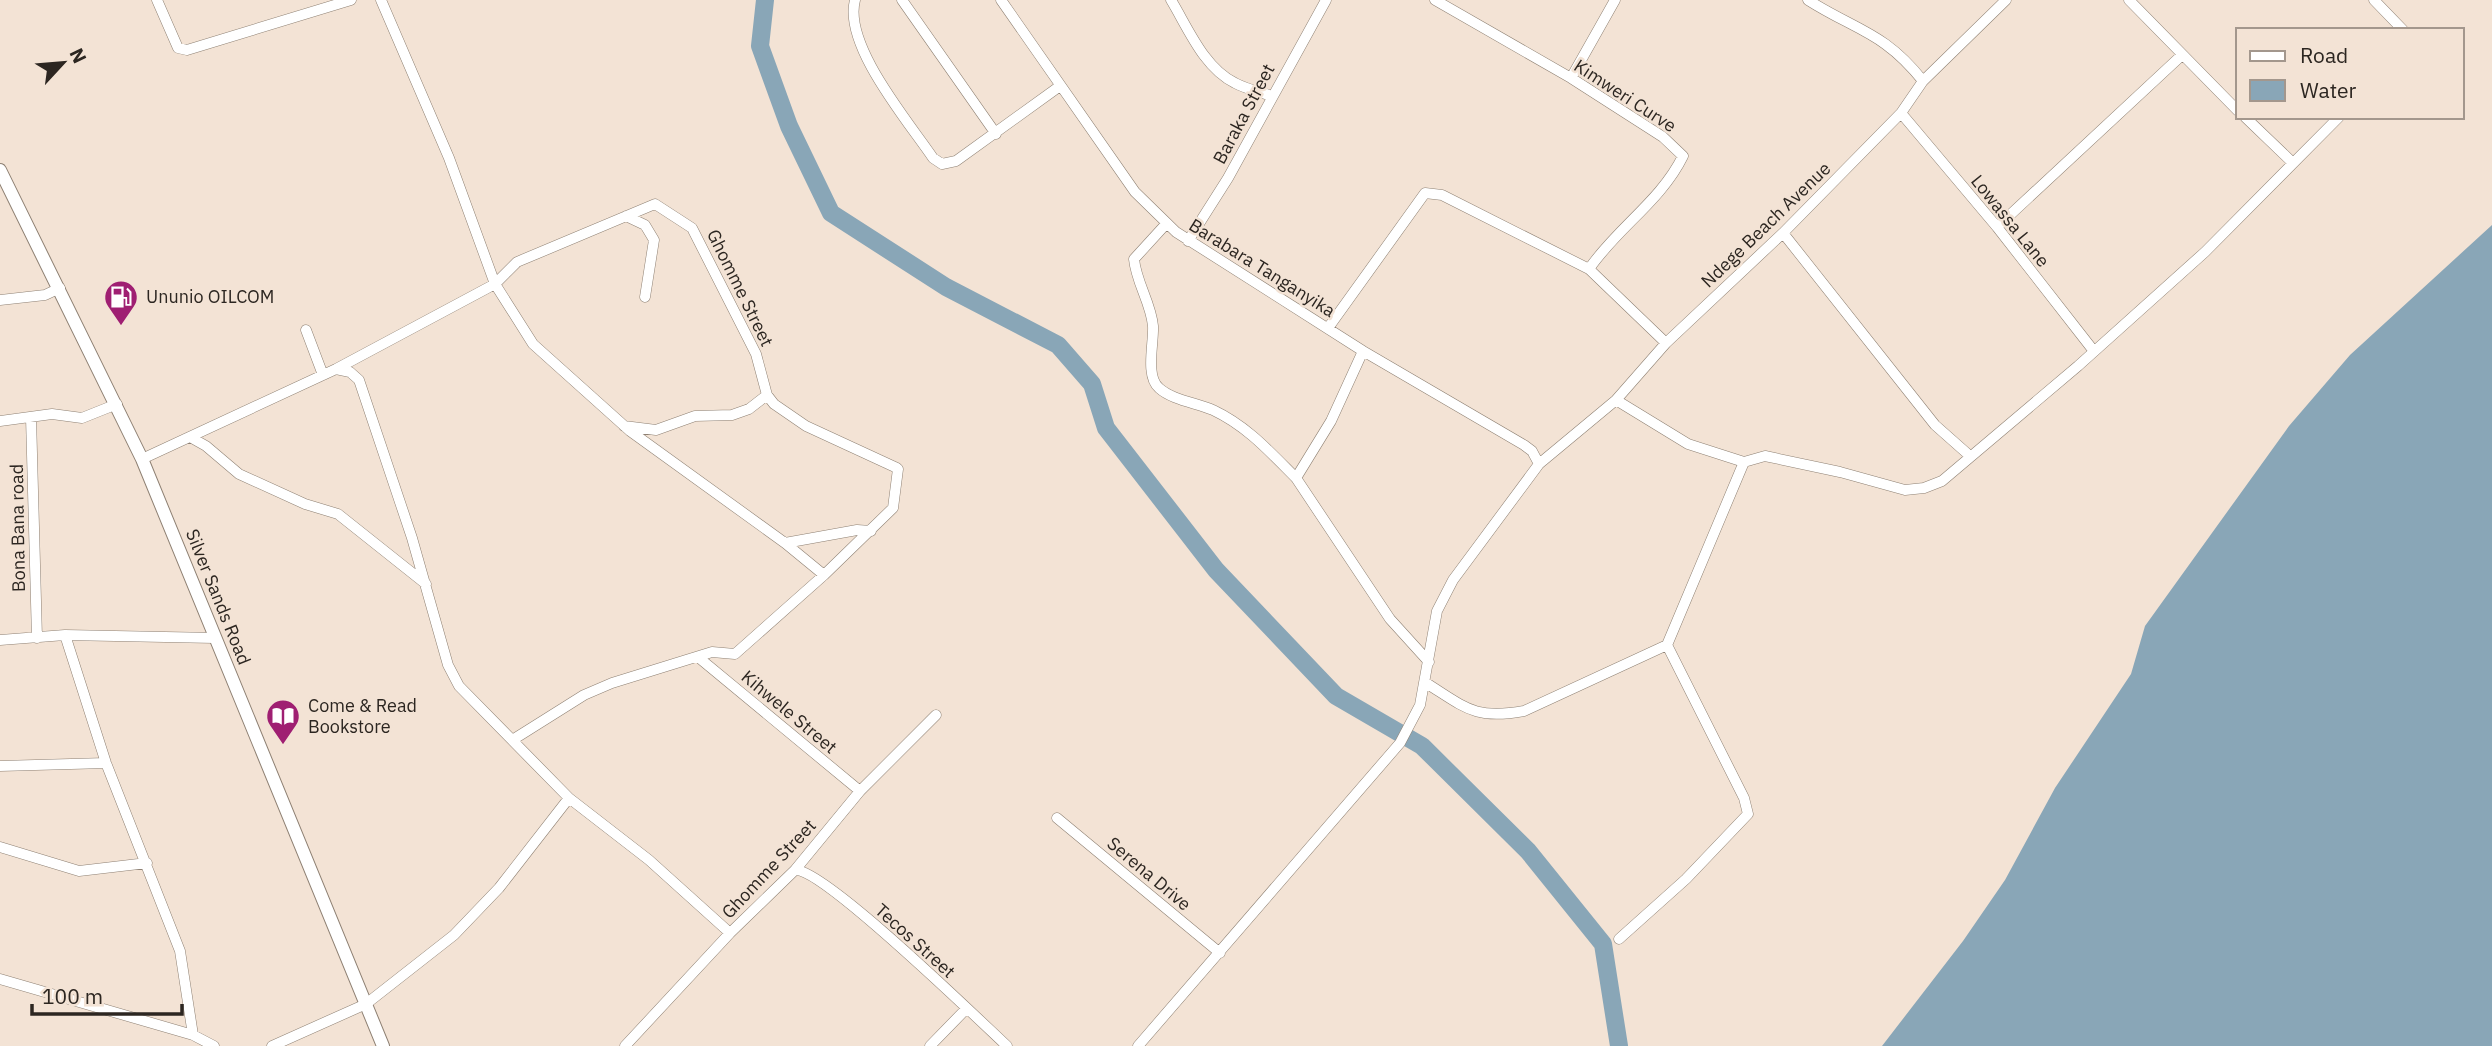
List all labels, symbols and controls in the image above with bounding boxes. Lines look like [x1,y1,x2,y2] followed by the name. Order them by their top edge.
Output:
[28,28,98,98] north arrow
[2236,28,2464,119] legend
[2300,41,2348,69] text: Road
[64,44,92,67] text: N
[1570,54,1681,137] street label: Kimweri Curve
[1208,60,1280,168] street label: Baraka Street
[2300,76,2357,104] text: Water
[1696,157,1835,292] street label: Ndege Beach Avenue
[1966,170,2055,272] street label: Lowassa Lane
[1185,213,1340,322] street label: Barabara Tanganyika
[702,225,779,350] street label: Ghomme Street
[102,278,140,327] fuel station icon: Ununio OILCOM
[146,285,274,308] place label: Ununio OILCOM
[5,464,30,592] street label: Bona Bana road
[181,526,256,668] street label: Silver Sands Road
[737,665,842,758] street label: Kihwele Street
[308,694,417,738] place label: Come & Read Bookstore
[264,697,302,746] library icon: Come & Read Bookstore
[717,814,821,923] street label: Ghomme Street
[1103,832,1196,915] street label: Serena Drive
[870,898,960,983] street label: Tecos Street
[32,972,182,1016] scale bar
[42,982,103,1010] text: 100 m

